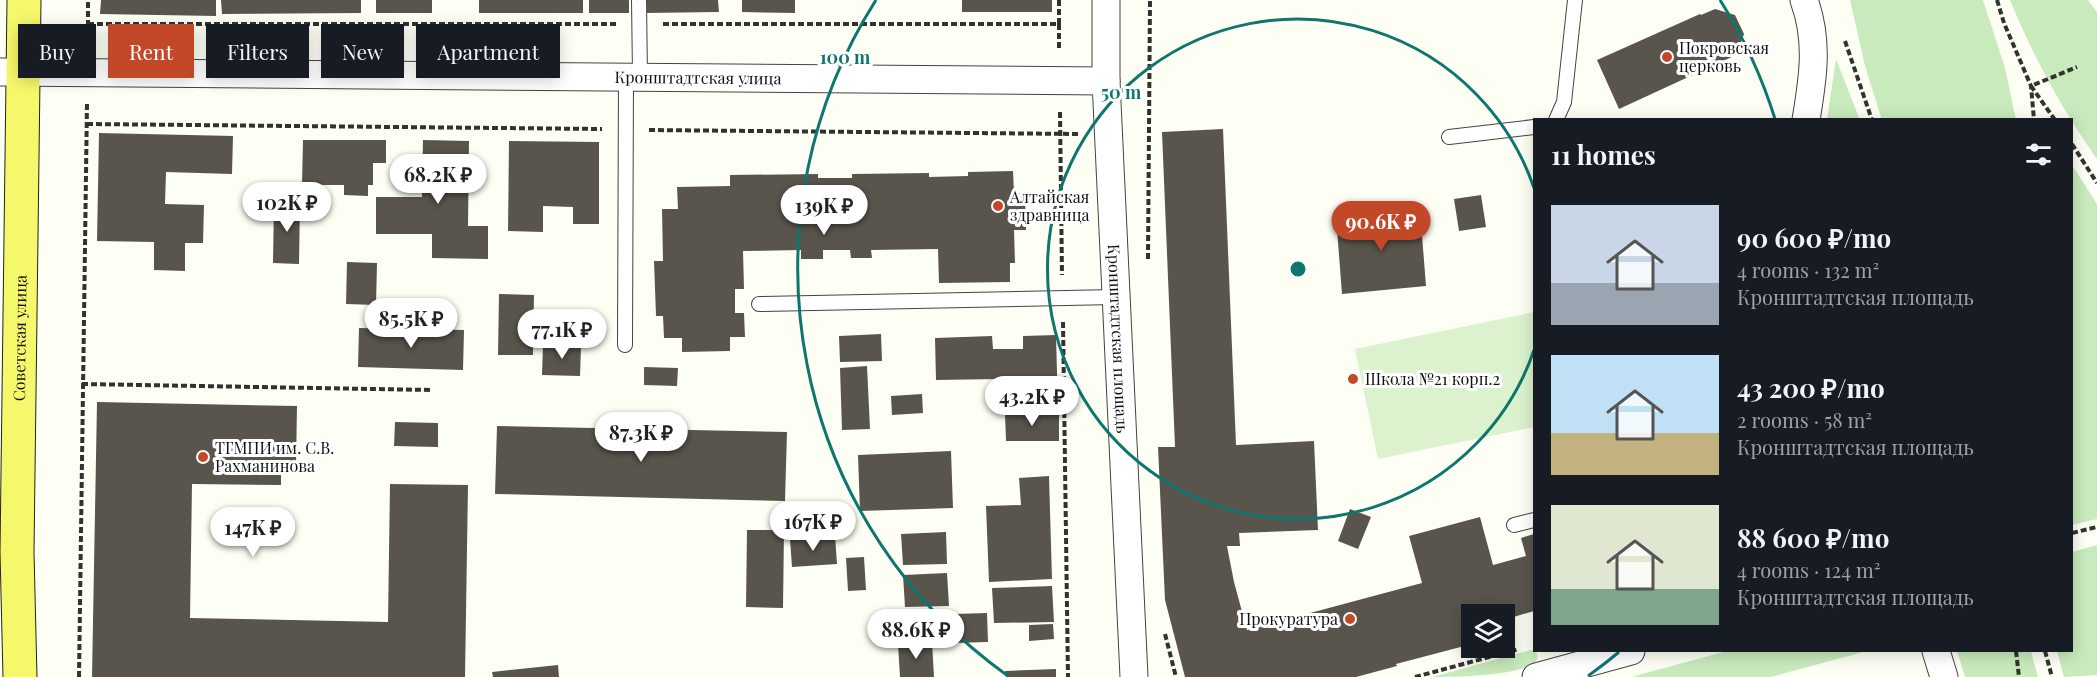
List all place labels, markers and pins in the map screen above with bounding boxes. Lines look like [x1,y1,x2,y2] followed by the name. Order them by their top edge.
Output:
[1679,37,1769,76] place label: Покровская церковь
[1660,50,1674,64] marker: Покровская церковь
[383,154,493,205] pin: 68.2K ₽
[238,182,336,233] pin: 102K ₽
[775,185,873,236] pin: 139K ₽
[1009,186,1090,225] place label: Алтайская здравница
[991,199,1005,213] marker: Алтайская здравница
[1326,201,1436,252] pin: 90.6K ₽
[1288,259,1308,279] centre of rings
[356,298,466,349] pin: 85.5K ₽
[507,309,617,360] pin: 77.1K ₽
[1365,368,1500,389] place label: Школа №21 корп.2
[1346,372,1360,386] marker: Школа №21 корп.2
[977,376,1087,427] pin: 43.2K ₽
[586,412,696,463] pin: 87.3K ₽
[215,437,334,476] place label: ТГМПИ им. С.В. Рахманинова
[196,450,210,464] marker: ТГМПИ им. С.В. Рахманинова
[764,501,862,552] pin: 167K ₽
[204,507,302,558] pin: 147K ₽
[1239,608,1338,629] place label: Прокуратура
[861,609,971,660] pin: 88.6K ₽
[1343,612,1357,626] marker: Прокуратура

